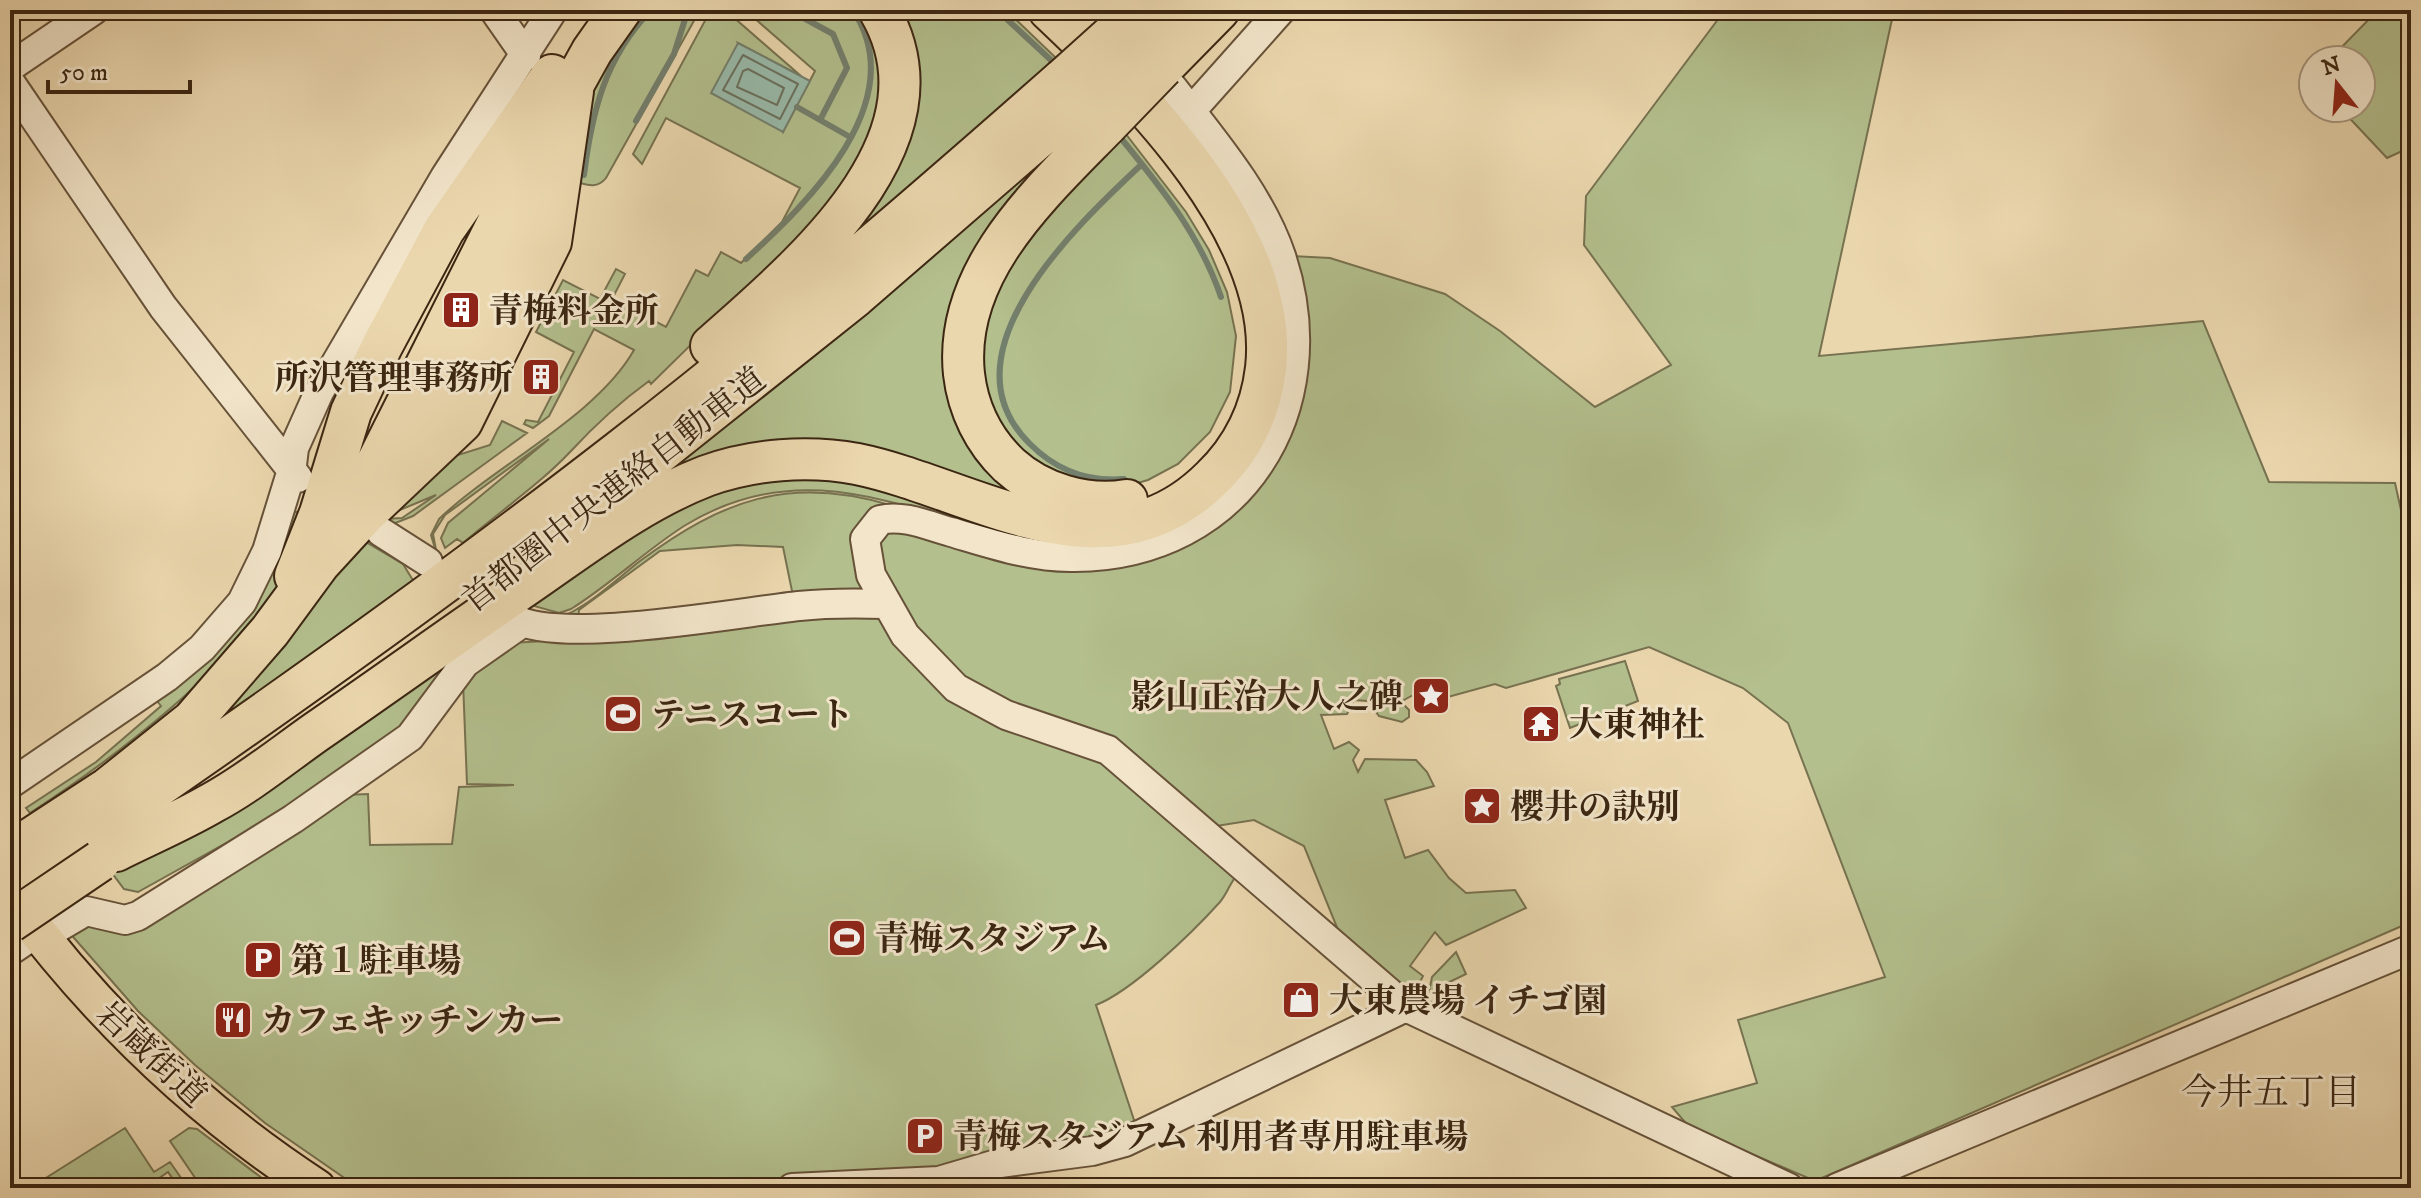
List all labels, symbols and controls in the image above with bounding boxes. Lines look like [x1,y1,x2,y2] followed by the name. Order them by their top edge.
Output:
[48,44,190,94] scale bar
[2297,44,2377,124] north arrow
[2319,51,2344,82] text: N
[60,58,108,88] text: 50 m
[440,289,482,331] building icon: 青梅料金所
[489,291,659,333] place label: 青梅料金所
[520,356,562,398] building icon: 所沢管理事務所
[275,358,513,400] place label: 所沢管理事務所
[454,359,775,622] street label: 首都圏中央連絡自動車道
[1410,675,1452,717] place icon: 影山正治大人之碑
[1131,677,1403,719] place label: 影山正治大人之碑
[602,693,644,735] sports icon: テニスコート
[651,695,854,737] place label: テニスコート
[1520,703,1562,745] temple icon: 大東神社
[1569,705,1705,747] place label: 大東神社
[1461,785,1503,827] place icon: 櫻井の訣別
[1510,787,1680,829] place label: 櫻井の訣別
[826,917,868,959] sports icon: 青梅スタジアム
[875,919,1111,961] place label: 青梅スタジアム
[242,939,284,981] parking icon: 第１駐車場
[291,941,461,983] place label: 第１駐車場
[1280,979,1322,1021] shop icon: 大東農場 イチゴ園
[1329,981,1607,1023] place label: 大東農場 イチゴ園
[87,994,215,1117] street label: 岩蔵街道
[212,999,254,1041] restaurant icon: カフェキッチンカー
[261,1001,563,1043] place label: カフェキッチンカー
[2181,1071,2361,1116] district label: 今井五丁目
[904,1115,946,1157] parking icon: 青梅スタジアム 利用者専用駐車場
[953,1117,1468,1159] place label: 青梅スタジアム 利用者専用駐車場

